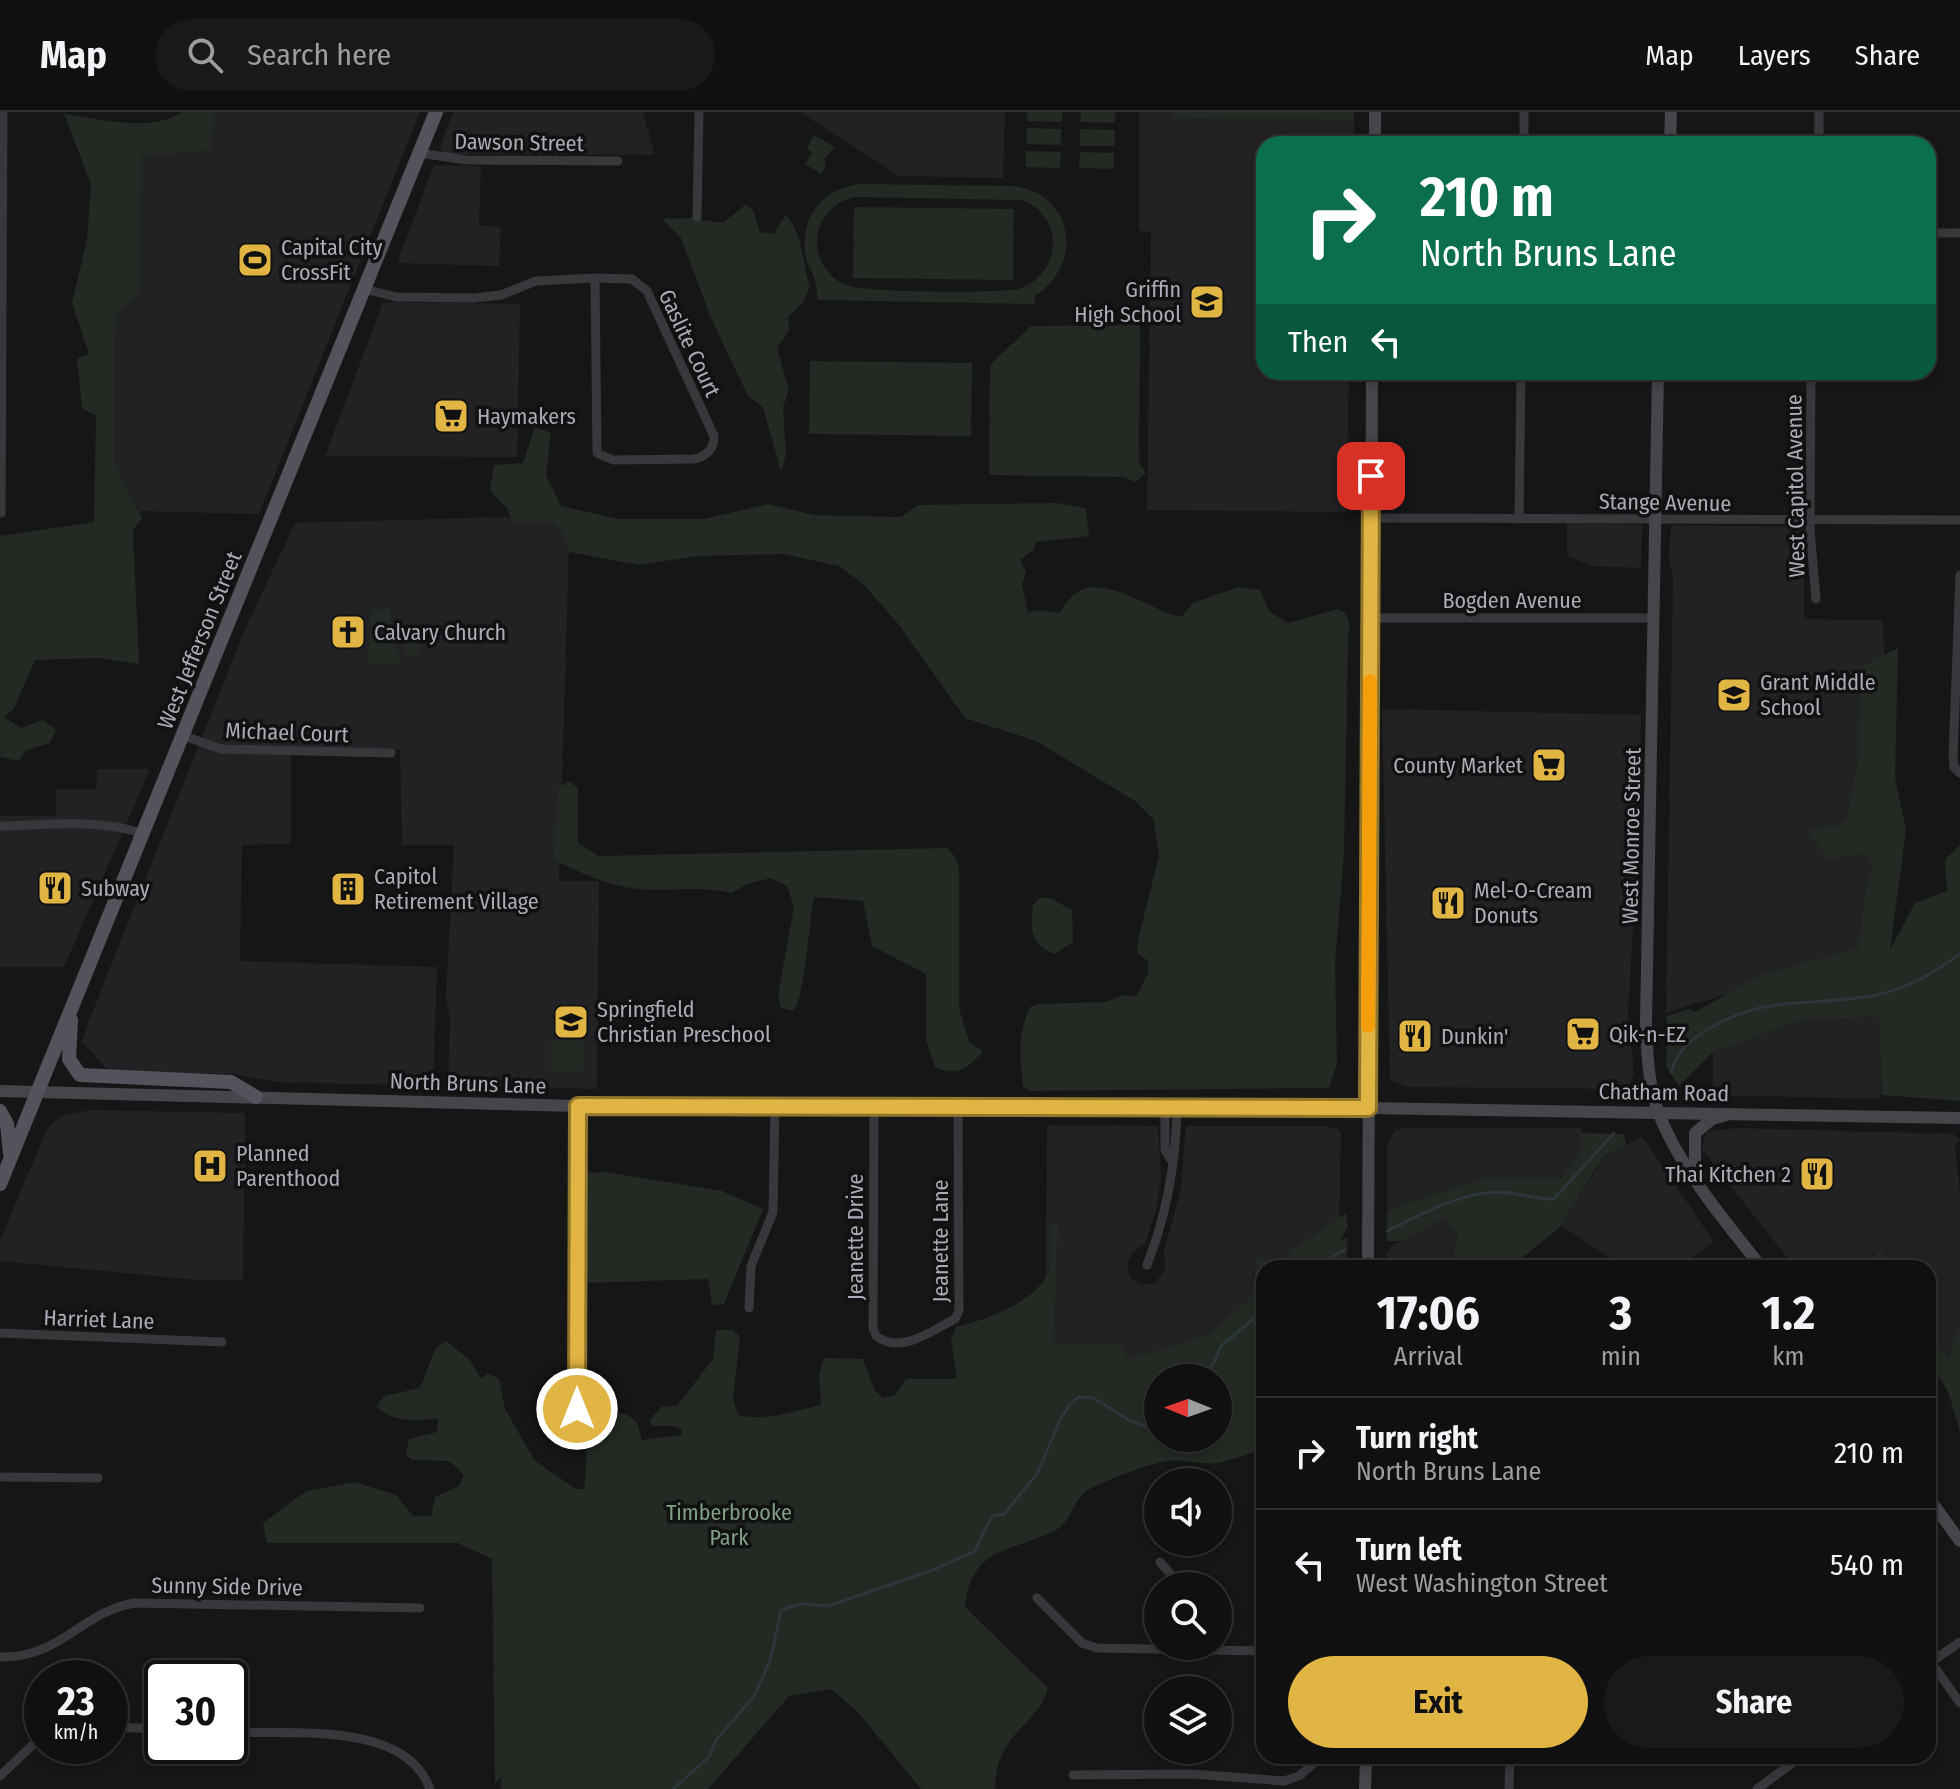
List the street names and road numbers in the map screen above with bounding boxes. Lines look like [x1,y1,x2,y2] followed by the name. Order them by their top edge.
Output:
[454,128,585,157] street label: Dawson Street
[653,285,727,402] street label: Gaslite Court
[1780,394,1811,578] street label: West Capitol Avenue
[1599,488,1731,517] street label: Stange Avenue
[152,547,248,733] street label: West Jefferson Street
[1442,587,1582,614] street label: Bogden Avenue
[225,717,350,748] street label: Michael Court
[1616,747,1647,924] street label: West Monroe Street
[389,1067,547,1100] street label: North Bruns Lane
[1598,1078,1730,1107] street label: Chatham Road
[842,1174,869,1300] street label: Jeanette Drive
[927,1180,954,1302] street label: Jeanette Lane
[43,1304,155,1335] street label: Harriet Lane
[151,1572,303,1601] street label: Sunny Side Drive

